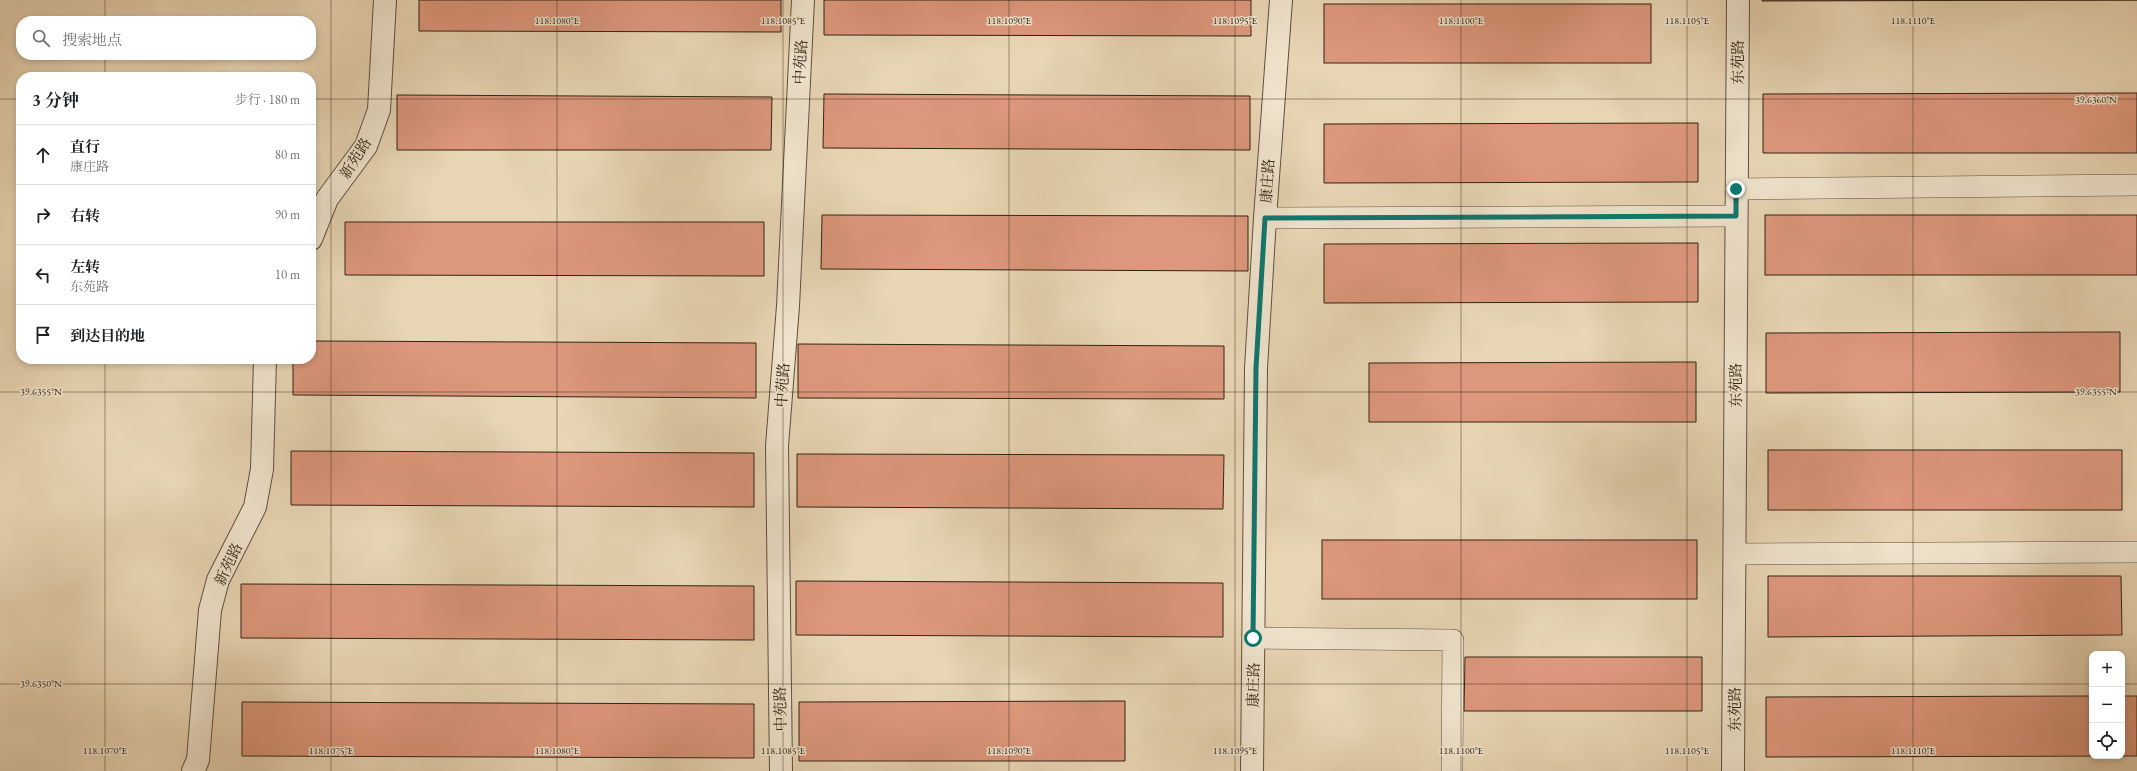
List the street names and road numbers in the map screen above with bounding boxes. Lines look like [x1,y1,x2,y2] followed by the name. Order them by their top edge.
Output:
[789,39,811,85] street label: 中苑路
[1728,39,1747,85] street label: 东苑路
[335,134,375,182] street label: 新苑路
[1256,158,1278,204] street label: 康庄路
[771,362,793,408] street label: 中苑路
[1726,362,1745,408] street label: 东苑路
[210,540,246,588] street label: 新苑路
[1243,662,1263,708] street label: 康庄路
[770,686,790,732] street label: 中苑路
[1725,686,1744,732] street label: 东苑路

